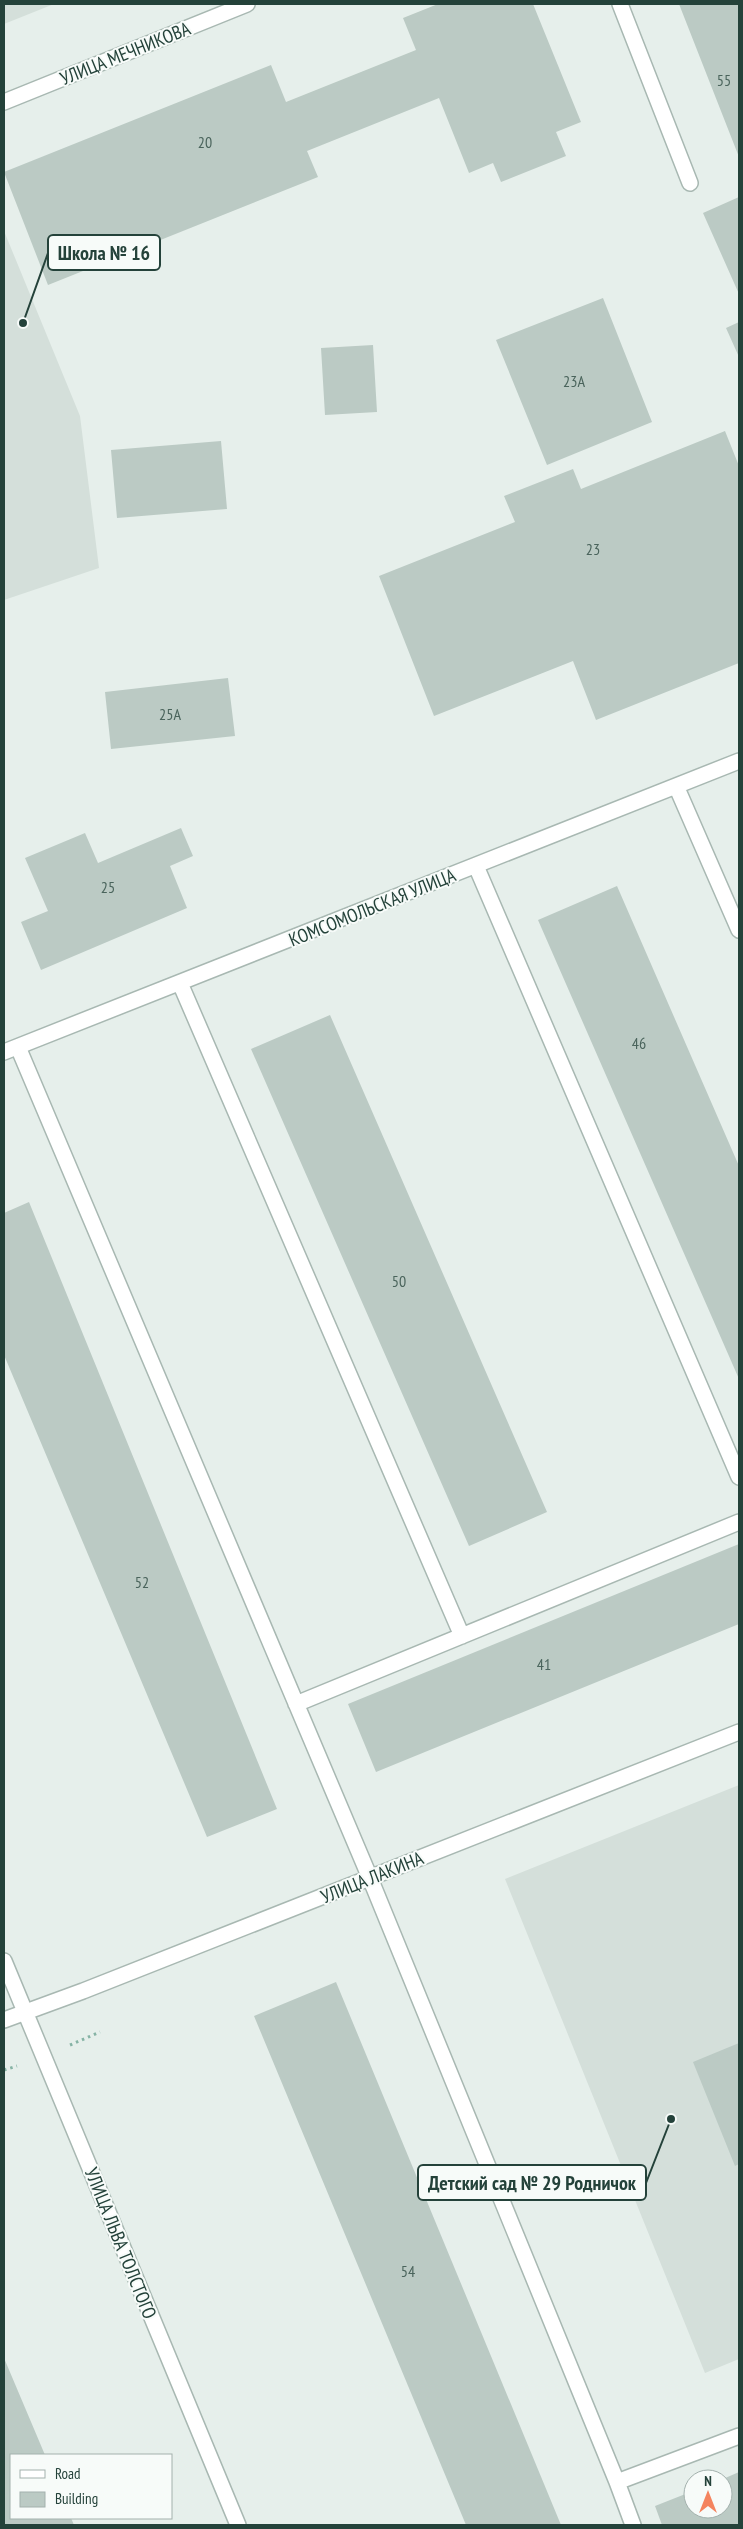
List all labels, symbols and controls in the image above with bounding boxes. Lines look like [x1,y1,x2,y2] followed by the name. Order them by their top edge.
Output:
[56,16,194,90] street label: УЛИЦА МЕЧНИКОВА
[717,70,731,90] house number: 55
[198,132,212,152] house number: 20
[48,235,160,270] callout: Школа № 16
[58,240,150,266] text: Школа № 16
[563,371,585,391] house number: 23А
[586,539,600,559] house number: 23
[159,704,181,724] house number: 25А
[285,863,459,951] street label: КОМСОМОЛЬСКАЯ УЛИЦА
[101,877,115,897] house number: 25
[632,1033,646,1053] house number: 46
[392,1271,406,1291] house number: 50
[135,1572,149,1592] house number: 52
[537,1654,551,1674] house number: 41
[317,1846,427,1908] street label: УЛИЦА ЛАКИНА
[80,2164,162,2322] street label: УЛИЦА ЛЬВА ТОЛСТОГО
[418,2165,646,2200] callout: Детский сад № 29 Родничок
[428,2170,637,2196] text: Детский сад № 29 Родничок
[401,2261,415,2281] house number: 54
[10,2454,172,2519] legend
[55,2464,81,2483] text: Road
[683,2469,733,2519] north arrow
[704,2472,712,2490] text: N
[55,2489,98,2508] text: Building

